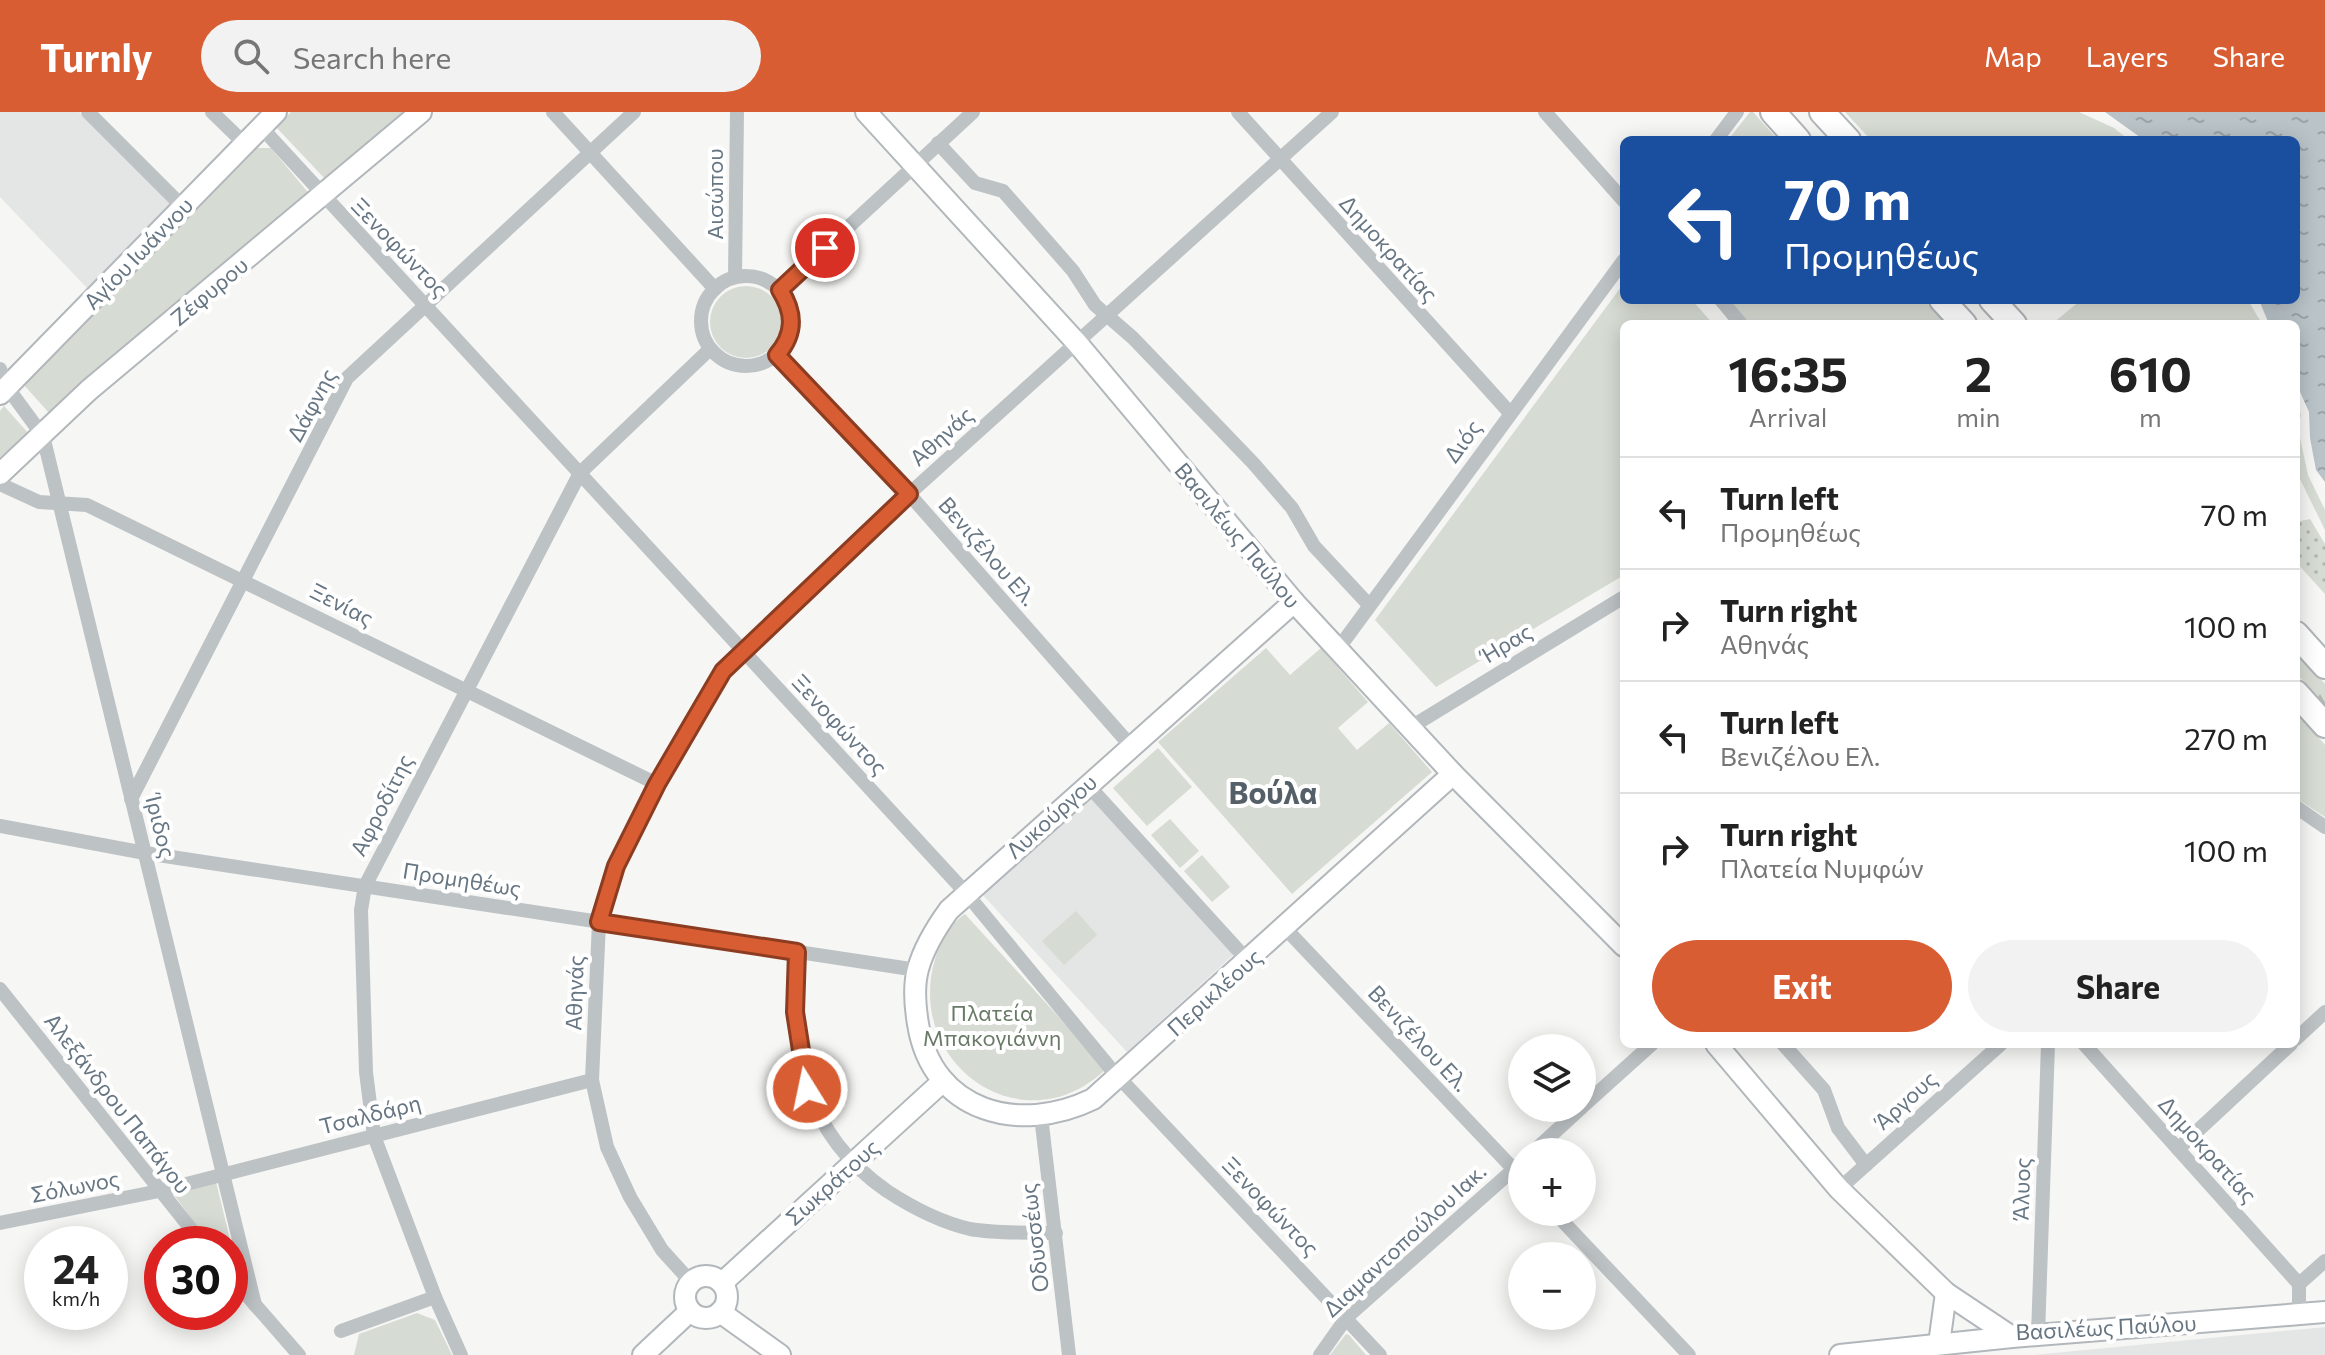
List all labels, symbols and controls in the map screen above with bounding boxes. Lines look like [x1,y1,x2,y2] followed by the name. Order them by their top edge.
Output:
[201,20,761,92] search box
[40,33,153,80] text: Turnly
[229,34,273,78] icon: search
[293,38,451,75] text: Search here
[1984,39,2042,73] text: Map
[2086,39,2168,73] text: Layers
[2212,39,2285,73] text: Share
[701,148,728,240] street label: Αισώπου
[1784,163,1911,232] text: 70 m
[1652,168,1756,272] icon: left
[1334,189,1444,307] street label: Δημοκρατίας
[78,191,198,315] street label: Αγίου Ιωάννου
[346,192,454,302] street label: Ξενοφώντος
[791,214,859,282] pin
[803,226,847,270] icon: arrive
[1784,232,1979,276] text: Προμηθέως
[165,251,253,331] street label: Ζέφυρου
[1728,343,1848,402] text: 16:35
[1965,343,1992,402] text: 2
[2109,343,2192,402] text: 610
[281,364,341,446] street label: Δάφνης
[904,401,978,471] street label: Αθηνάς
[1749,401,1827,432] text: Arrival
[1956,401,2001,432] text: min
[2139,401,2162,432] text: m
[1437,414,1487,468] street label: Διός
[1169,457,1307,613] street label: Βασιλέως Παύλου
[1720,479,1839,516] text: Turn left
[933,491,1043,611] street label: Βενιζέλου Ελ.
[1652,491,1696,535] icon: left
[2201,495,2268,532] text: 70 m
[1720,516,1861,547] text: Προμηθέως
[306,577,378,631] street label: Ξενίας
[1720,591,1857,628] text: Turn right
[1652,603,1696,647] icon: right
[2184,607,2268,644] text: 100 m
[1474,617,1536,670] street label: Ήρας
[1720,628,1809,659] text: Αθηνάς
[787,668,893,780] street label: Ξενοφώντος
[1720,703,1839,740] text: Turn left
[1652,715,1696,759] icon: left
[2184,719,2268,756] text: 270 m
[1720,740,1880,771] text: Βενιζέλου Ελ.
[344,750,418,860] street label: Αφροδίτης
[1000,768,1102,864] street label: Λυκούργου
[1229,773,1317,810] district label: Βούλα
[140,790,182,860] street label: Ίριδος
[1720,815,1857,852] text: Turn right
[1652,827,1696,871] icon: right
[2184,831,2268,868] text: 100 m
[1720,852,1924,883] text: Πλατεία Νυμφών
[401,856,523,902] street label: Προμηθέως
[1652,940,1952,1032] button: Exit
[1968,940,2268,1032] button: Share
[1161,943,1267,1041] street label: Περικλέους
[559,955,589,1031] street label: Αθηνάς
[1363,979,1475,1097] street label: Βενιζέλου Ελ.
[923,999,1061,1051] park label: Πλατεία Μπακογιάννη
[39,1007,197,1199] street label: Αλεξάνδρου Παπάγου
[1508,1034,1596,1330] map controls
[1508,1034,1596,1122] button: layers
[765,1047,849,1131] position arrow
[1867,1065,1942,1136] street label: Άργους
[317,1088,423,1140] street label: Τσαλδάρη
[2153,1090,2263,1208] street label: Δημοκρατίας
[780,1133,884,1231] street label: Σωκράτους
[1508,1138,1596,1226] button: +
[1217,1151,1325,1261] street label: Ξενοφώντος
[1317,1157,1491,1323] street label: Διαμαντοπούλου Ιακ.
[2006,1157,2036,1222] street label: Άλυος
[29,1164,121,1208] street label: Σόλωνος
[1014,1182,1054,1294] street label: Οδυσσέως
[144,1226,248,1330] speed limit sign: 30
[1508,1242,1596,1330] button: −
[53,1243,99,1292] text: 24
[52,1286,100,1310] text: km/h
[2015,1309,2197,1345] street label: Βασιλέως Παύλου

